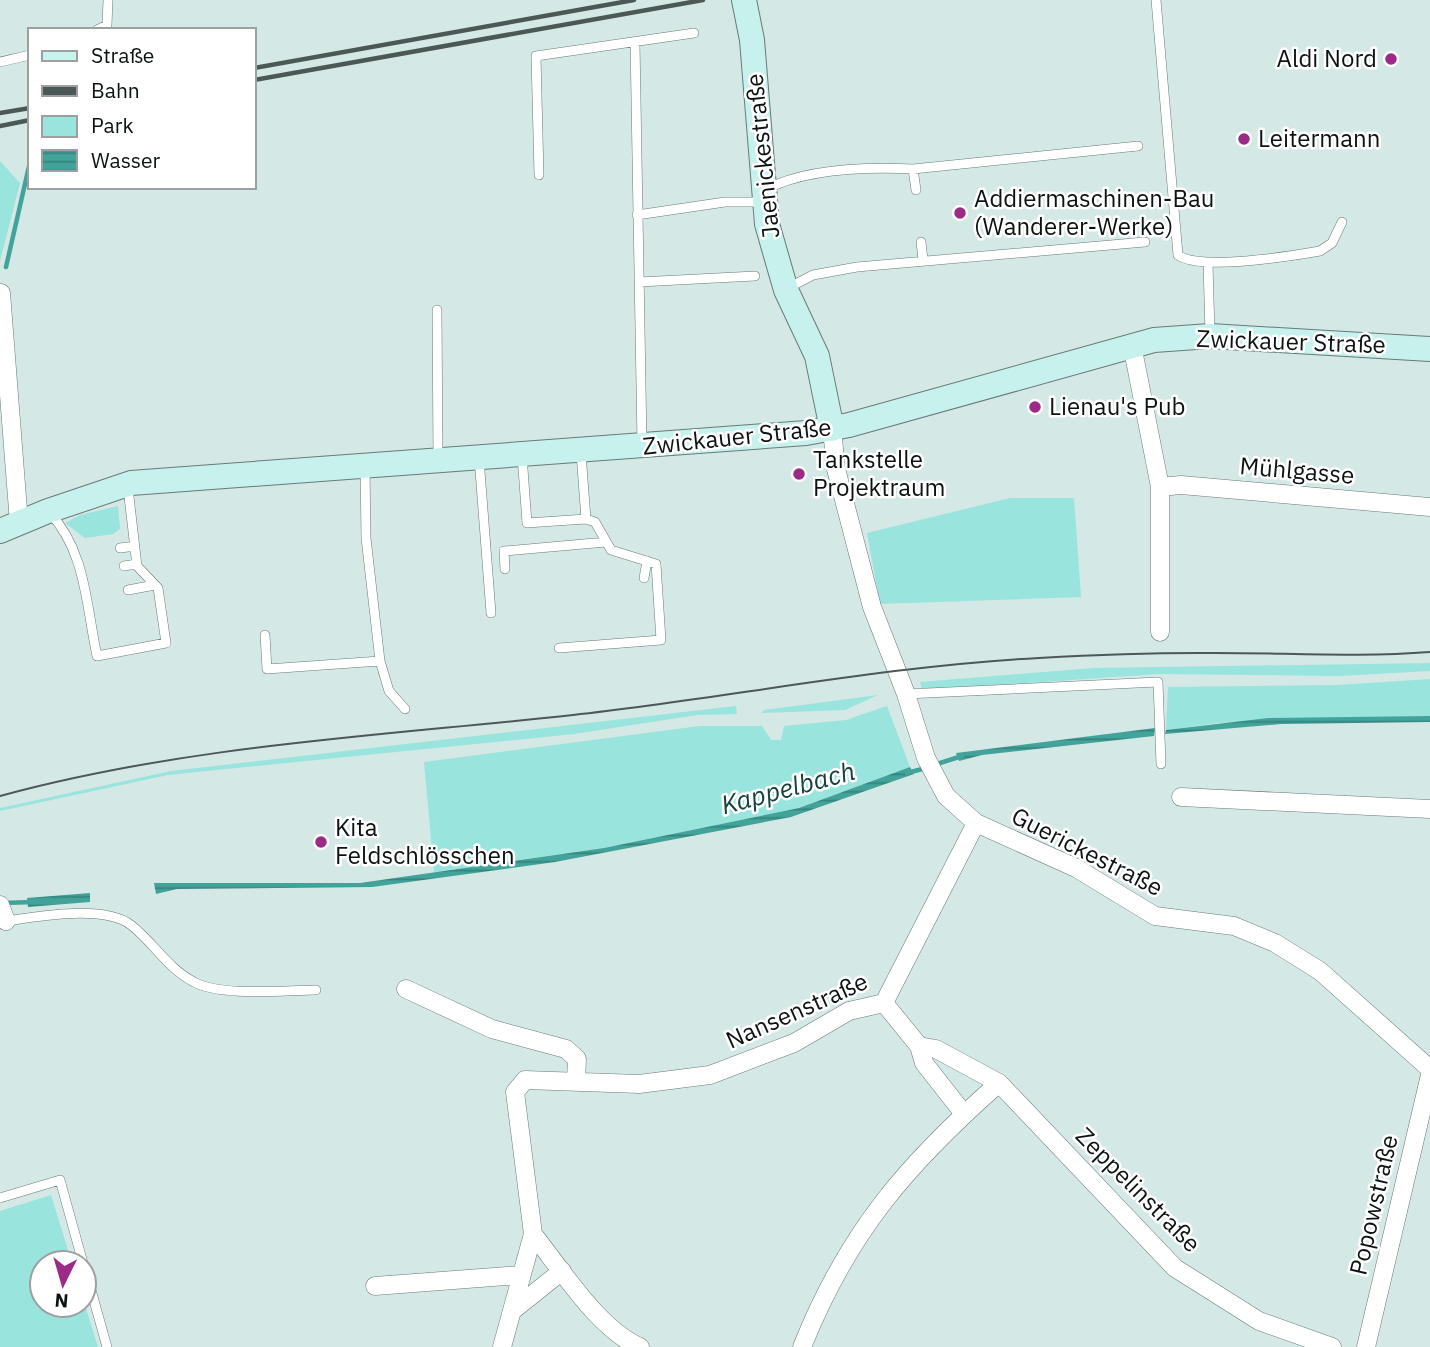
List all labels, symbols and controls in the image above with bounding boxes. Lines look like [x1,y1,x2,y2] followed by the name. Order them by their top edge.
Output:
[28,28,256,189] legend
[91,41,154,69] text: Straße
[1277,42,1377,74] place label: Aldi Nord
[1383,51,1399,67] marker: Aldi Nord
[737,72,787,240] street label: Jaenickestraße
[91,76,140,104] text: Bahn
[91,111,134,139] text: Park
[1258,122,1380,154] place label: Leitermann
[1236,131,1252,147] marker: Leitermann
[91,146,161,174] text: Wasser
[974,182,1215,242] place label: Addiermaschinen-Bau (Wanderer-Werke)
[952,205,968,221] marker: Addiermaschinen-Bau (Wanderer-Werke)
[1196,322,1386,360] street label: Zwickauer Straße
[1049,390,1186,422] place label: Lienau's Pub
[1027,399,1043,415] marker: Lienau's Pub
[641,410,833,462] street label: Zwickauer Straße
[813,443,946,503] place label: Tankstelle Projektraum
[1238,449,1356,491] street label: Mühlgasse
[791,466,807,482] marker: Tankstelle Projektraum
[717,753,859,821] water label: Kappelbach
[1006,799,1169,903] street label: Guerickestraße
[335,811,515,871] place label: Kita Feldschlösschen
[313,834,329,850] marker: Kita Feldschlösschen
[721,965,872,1056] street label: Nansenstraße
[1069,1120,1208,1259] street label: Zeppelinstraße
[1341,1131,1405,1278] street label: Popowstraße
[28,1249,98,1319] north arrow
[54,1288,69,1313] text: N

